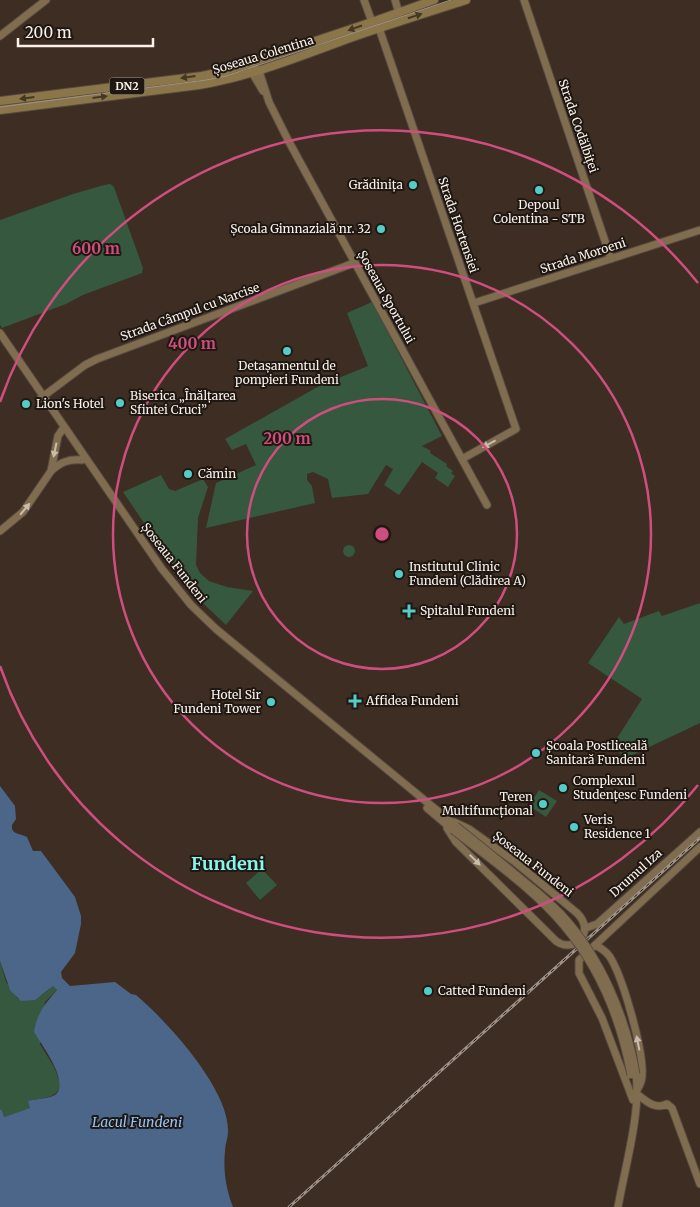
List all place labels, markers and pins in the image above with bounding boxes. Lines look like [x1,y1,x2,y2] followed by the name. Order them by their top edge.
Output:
[349,177,404,193] place label: Grădinița
[407,179,419,191] marker: Grădinița
[533,184,545,196] marker: Depoul Colentina - STB
[493,197,585,226] place label: Depoul Colentina - STB
[230,221,371,237] place label: Școala Gimnazială nr. 32
[375,223,387,235] marker: Școala Gimnazială nr. 32
[281,345,293,357] marker: Detașamentul de pompieri Fundeni
[235,358,339,387] place label: Detașamentul de pompieri Fundeni
[130,388,237,417] place label: Biserica „Înălțarea Sfintei Cruci”
[36,396,104,411] place label: Lion's Hotel
[114,397,126,409] marker: Biserica „Înălțarea Sfintei Cruci”
[20,398,32,410] marker: Lion's Hotel
[198,466,236,481] place label: Cămin
[182,468,194,480] marker: Cămin
[373,525,391,543] centre of rings
[409,559,526,588] place label: Institutul Clinic Fundeni (Clădirea A)
[393,568,405,580] marker: Institutul Clinic Fundeni (Clădirea A)
[420,603,515,618] place label: Spitalul Fundeni
[402,604,416,618] marker: Spitalul Fundeni
[173,687,262,716] place label: Hotel Sir Fundeni Tower
[365,693,459,708] place label: Affidea Fundeni
[348,694,362,708] marker: Affidea Fundeni
[265,696,277,708] marker: Hotel Sir Fundeni Tower
[546,738,648,767] place label: Școala Postliceală Sanitară Fundeni
[530,747,542,759] marker: Școala Postliceală Sanitară Fundeni
[573,773,687,803] place label: Complexul Studențesc Fundeni
[557,782,569,794] marker: Complexul Studențesc Fundeni
[442,789,533,819] place label: Teren Multifuncțional
[537,798,549,810] marker: Teren Multifuncțional
[583,812,651,841] place label: Veris Residence 1
[568,821,580,833] marker: Veris Residence 1
[438,983,526,998] place label: Catted Fundeni
[422,985,434,997] marker: Catted Fundeni

